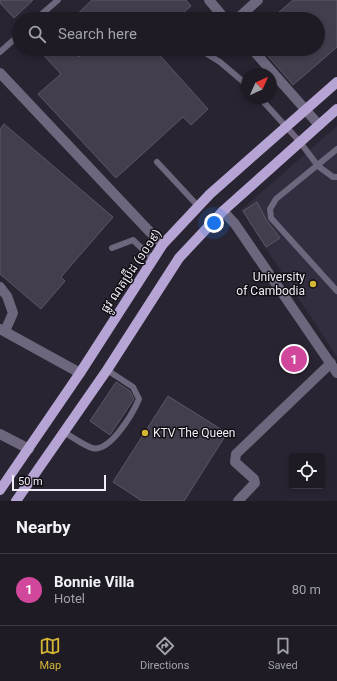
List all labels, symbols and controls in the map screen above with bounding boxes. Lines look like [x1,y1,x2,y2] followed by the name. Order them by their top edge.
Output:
[12,12,325,56] search box
[26,23,48,45] icon: search
[58,25,137,43] text: Search here
[241,68,277,104] north arrow
[204,213,224,233] your location
[97,226,167,317] street label: ផ្លូវ ណតប្រ៊ីដ (១០១៩)
[236,270,305,298] place label: University of Cambodia
[308,279,318,289] marker: University of Cambodia
[281,344,307,374] pin: 1
[153,426,236,440] place label: KTV The Queen
[140,428,150,438] marker: KTV The Queen
[289,453,325,489] map controls
[289,453,325,489] button: locate
[12,473,106,492] scale bar
[18,475,43,488] text: 50 m
[16,517,71,537] text: Nearby
[54,573,134,591] text: Bonnie Villa
[25,582,33,597] text: 1
[292,582,321,597] text: 80 m
[54,591,85,606] text: Hotel
[39,635,61,672] tab: Map
[140,635,189,672] tab: Directions
[268,635,298,672] tab: Saved

